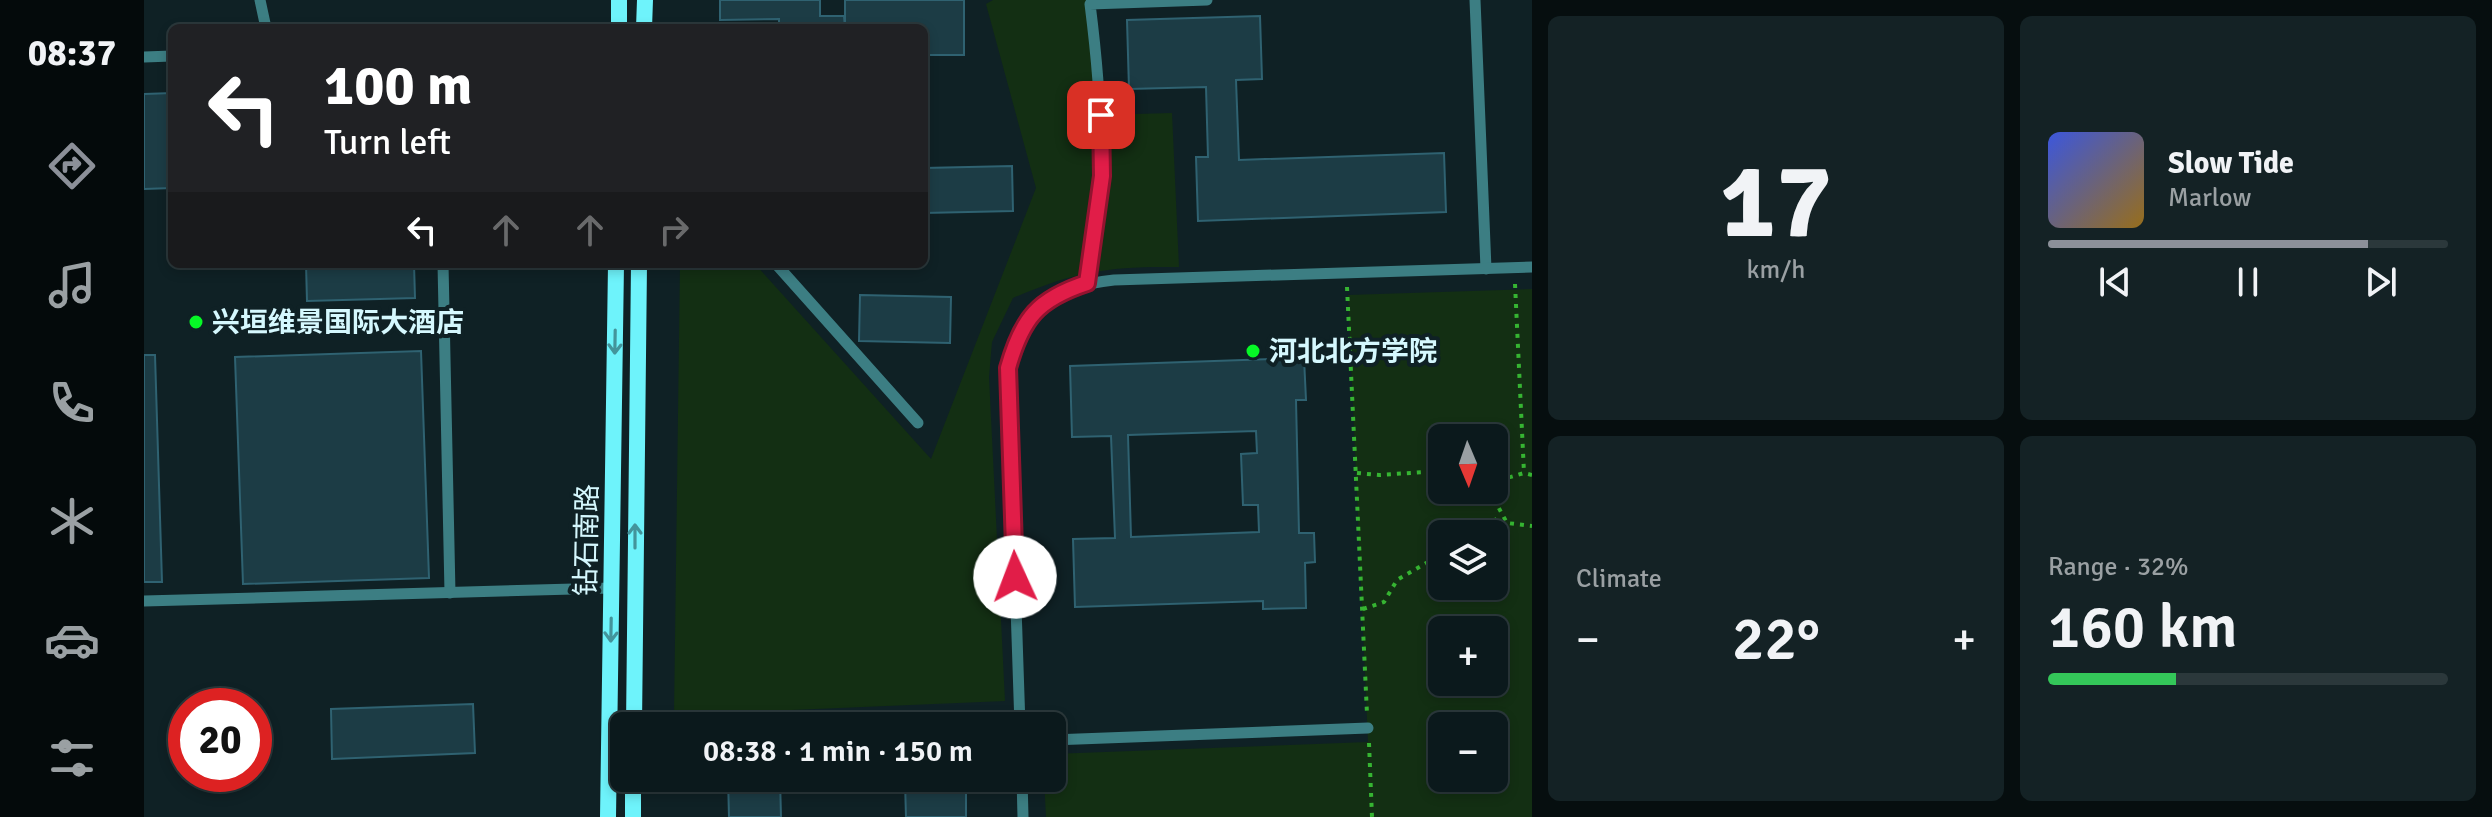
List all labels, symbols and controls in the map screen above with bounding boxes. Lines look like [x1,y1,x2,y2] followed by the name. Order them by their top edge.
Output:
[28,31,116,76] text: 08:37
[324,51,472,120] text: 100 m
[192,56,296,160] icon: left
[1067,81,1135,149] pin
[1079,93,1123,137] icon: arrive
[324,120,451,165] text: Turn left
[44,138,100,194] icon: directions
[1720,138,1832,266] text: 17
[2168,145,2294,182] text: Slow Tide
[2168,182,2251,214] text: Marlow
[400,208,444,252] icon: left
[484,208,528,252] icon: ahead
[568,208,612,252] icon: ahead
[652,208,696,252] icon: right
[1747,254,1805,286] text: km/h
[44,257,100,313] icon: music
[2093,260,2137,304] icon: previous
[2226,260,2270,304] icon: pause
[2359,260,2403,304] icon: next
[212,306,464,340] place label: 兴垣维景国际大酒店
[187,313,205,331] marker: 兴垣维景国际大酒店
[607,328,622,355] one-way arrow
[1269,335,1437,369] place label: 河北北方学院
[1244,342,1262,360] marker: 河北北方学院
[44,375,100,431] icon: phone
[1428,424,1508,504] north arrow
[1428,424,1508,792] map controls
[569,484,605,596] street label: 钻石南路
[44,493,100,549] icon: climate
[1428,520,1508,600] button: layers
[628,523,643,550] one-way arrow
[973,535,1057,619] position arrow
[2048,551,2189,583] text: Range · 32%
[1576,563,1662,595] text: Climate
[2048,591,2237,665] text: 160 km
[1732,603,1820,677] text: 22°
[44,612,100,668] icon: car
[1576,613,1600,667] text: −
[1952,613,1976,667] text: +
[603,616,618,643] one-way arrow
[1428,616,1508,696] button: +
[168,688,272,792] speed limit sign: 20
[1428,712,1508,792] button: −
[44,730,100,786] icon: filters
[703,733,973,770] text: 08:38 · 1 min · 150 m

